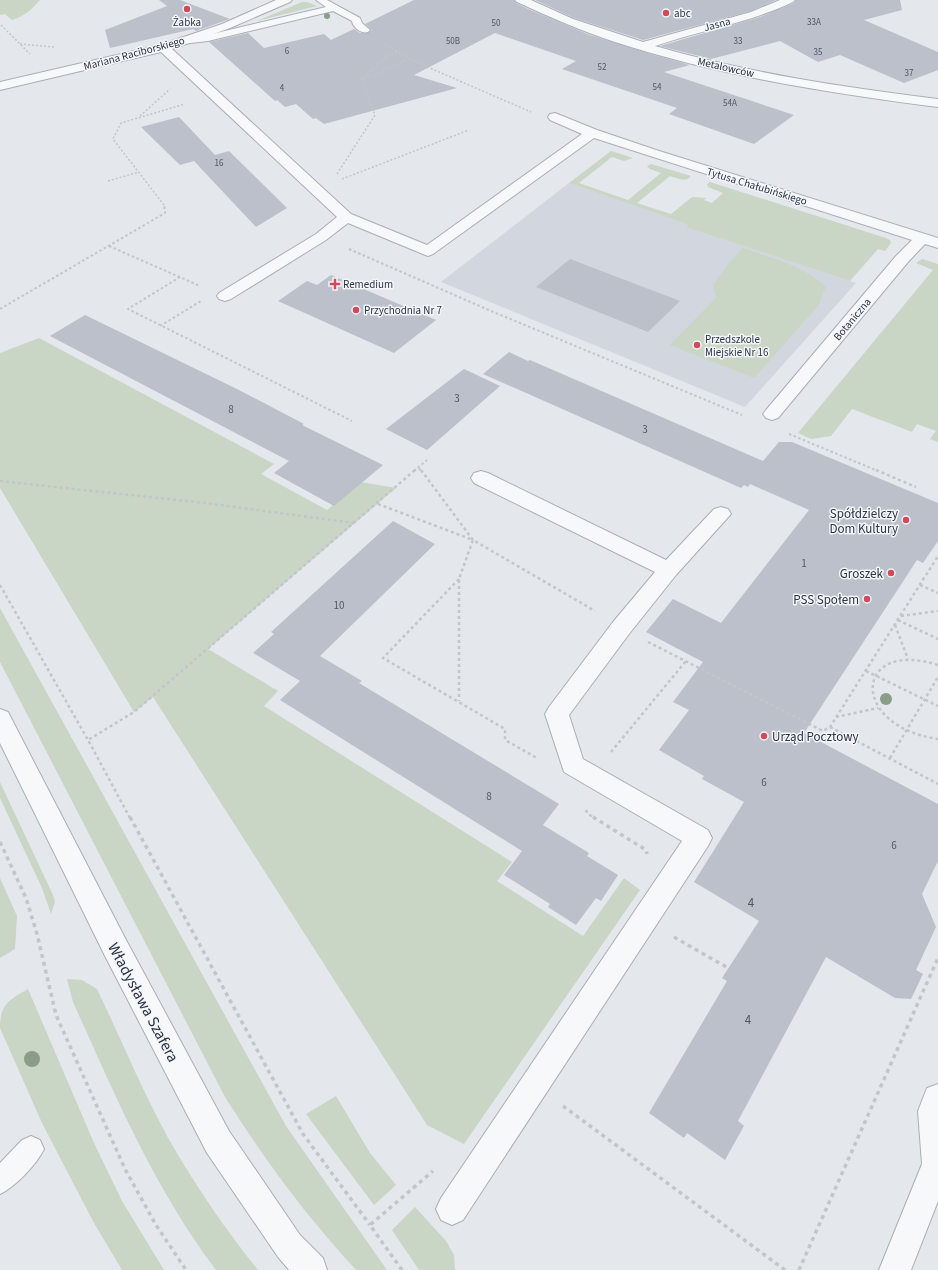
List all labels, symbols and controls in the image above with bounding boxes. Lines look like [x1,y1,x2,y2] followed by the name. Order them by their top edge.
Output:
[182,4,192,14] marker: Żabka
[674,6,691,21] place label: abc
[661,8,671,18] marker: abc
[702,14,732,35] street label: Jasna
[173,15,201,30] place label: Żabka
[807,16,821,29] house number: 33A
[492,17,501,30] house number: 50
[82,33,186,74] street label: Mariana Raciborskiego
[446,35,460,48] house number: 50B
[734,35,743,48] house number: 33
[285,45,290,58] house number: 6
[814,46,823,59] house number: 35
[696,54,756,81] street label: Metalowców
[598,61,607,74] house number: 52
[905,67,914,80] house number: 37
[653,81,662,94] house number: 54
[280,82,285,95] house number: 4
[723,97,737,110] house number: 54A
[215,157,224,170] house number: 16
[705,164,809,209] street label: Tytusa Chałubińskiego
[343,277,393,292] place label: Remedium
[330,279,340,289] marker: Remedium
[830,295,875,344] street label: Botaniczna
[364,303,442,318] place label: Przychodnia Nr 7
[351,305,361,315] marker: Przychodnia Nr 7
[705,332,769,360] place label: Przedszkole Miejskie Nr 16
[692,340,702,350] marker: Przedszkole Miejskie Nr 16
[454,391,460,406] house number: 3
[228,402,234,417] house number: 8
[642,422,648,437] house number: 3
[829,505,898,538] place label: Spółdzielczy Dom Kultury
[901,515,911,525] marker: Spółdzielczy Dom Kultury
[801,556,807,571] house number: 1
[840,565,884,583] place label: Groszek
[886,568,896,578] marker: Groszek
[793,591,859,609] place label: PSS Społem
[862,594,872,604] marker: PSS Społem
[334,598,344,613] house number: 10
[772,728,859,746] place label: Urząd Pocztowy
[759,731,769,741] marker: Urząd Pocztowy
[761,775,767,790] house number: 6
[486,789,492,804] house number: 8
[891,838,897,853] house number: 6
[748,894,755,912] house number: 4
[102,939,184,1066] street label: Władysława Szafera
[745,1011,752,1029] house number: 4

